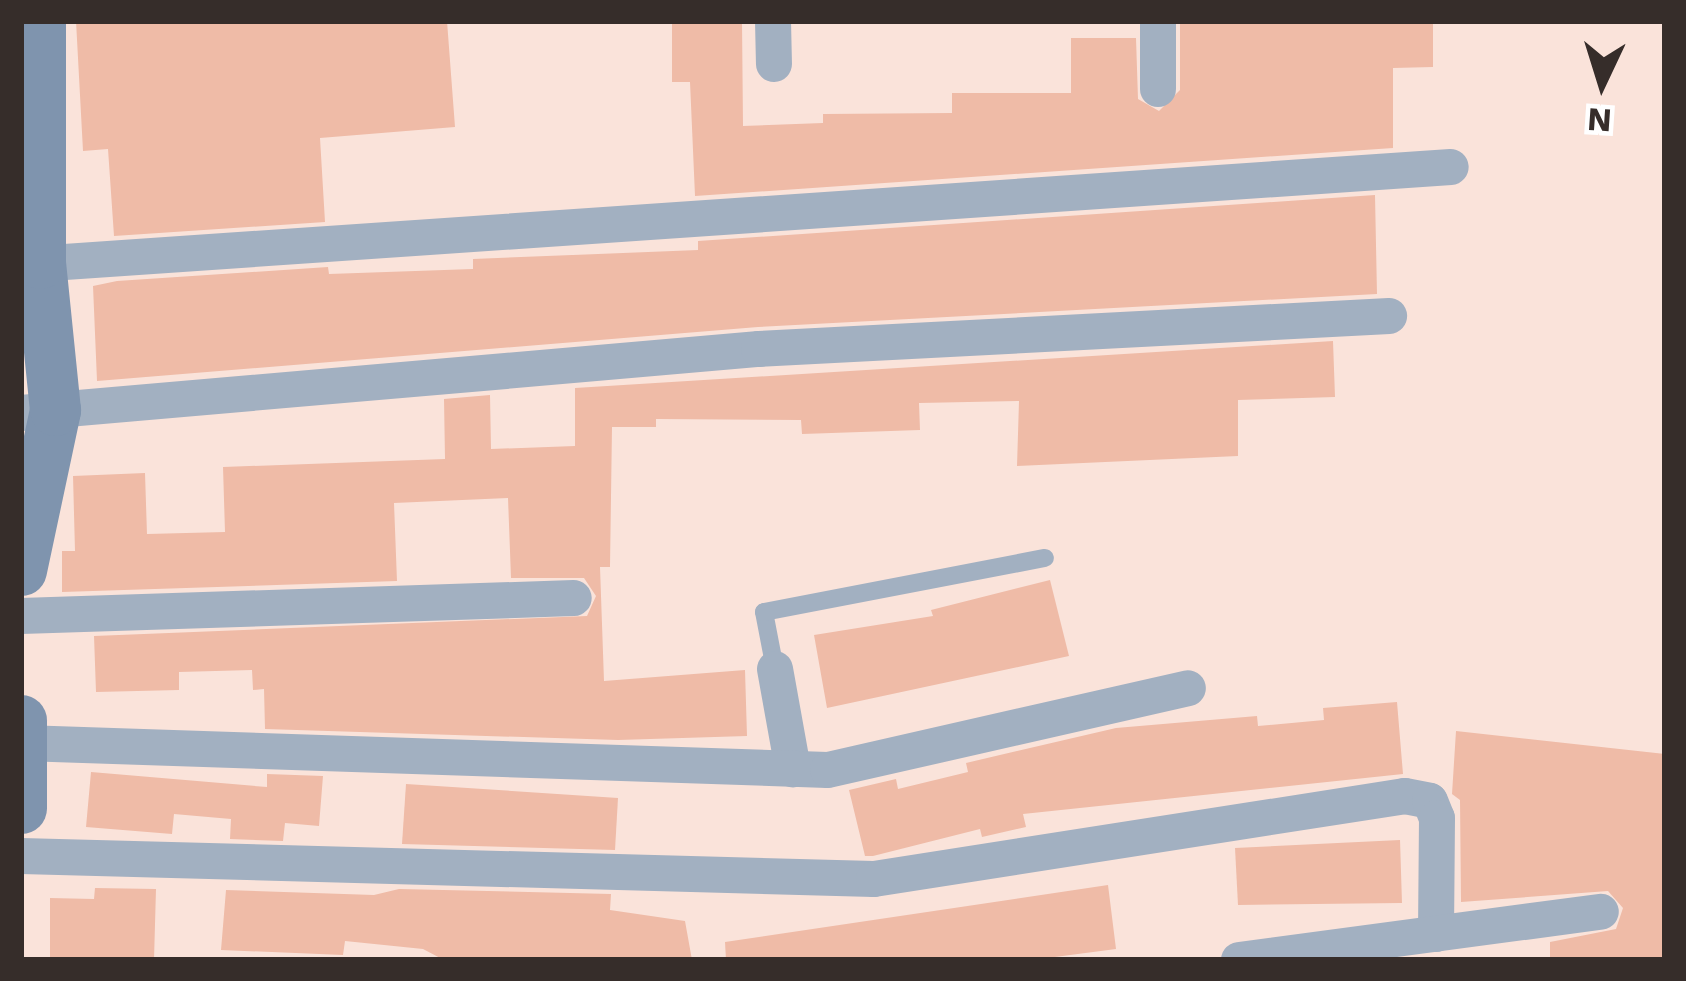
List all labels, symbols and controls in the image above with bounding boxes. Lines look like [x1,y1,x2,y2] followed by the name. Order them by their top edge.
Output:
[1542,24,1662,144] north arrow
[1586,100,1613,141] text: N

